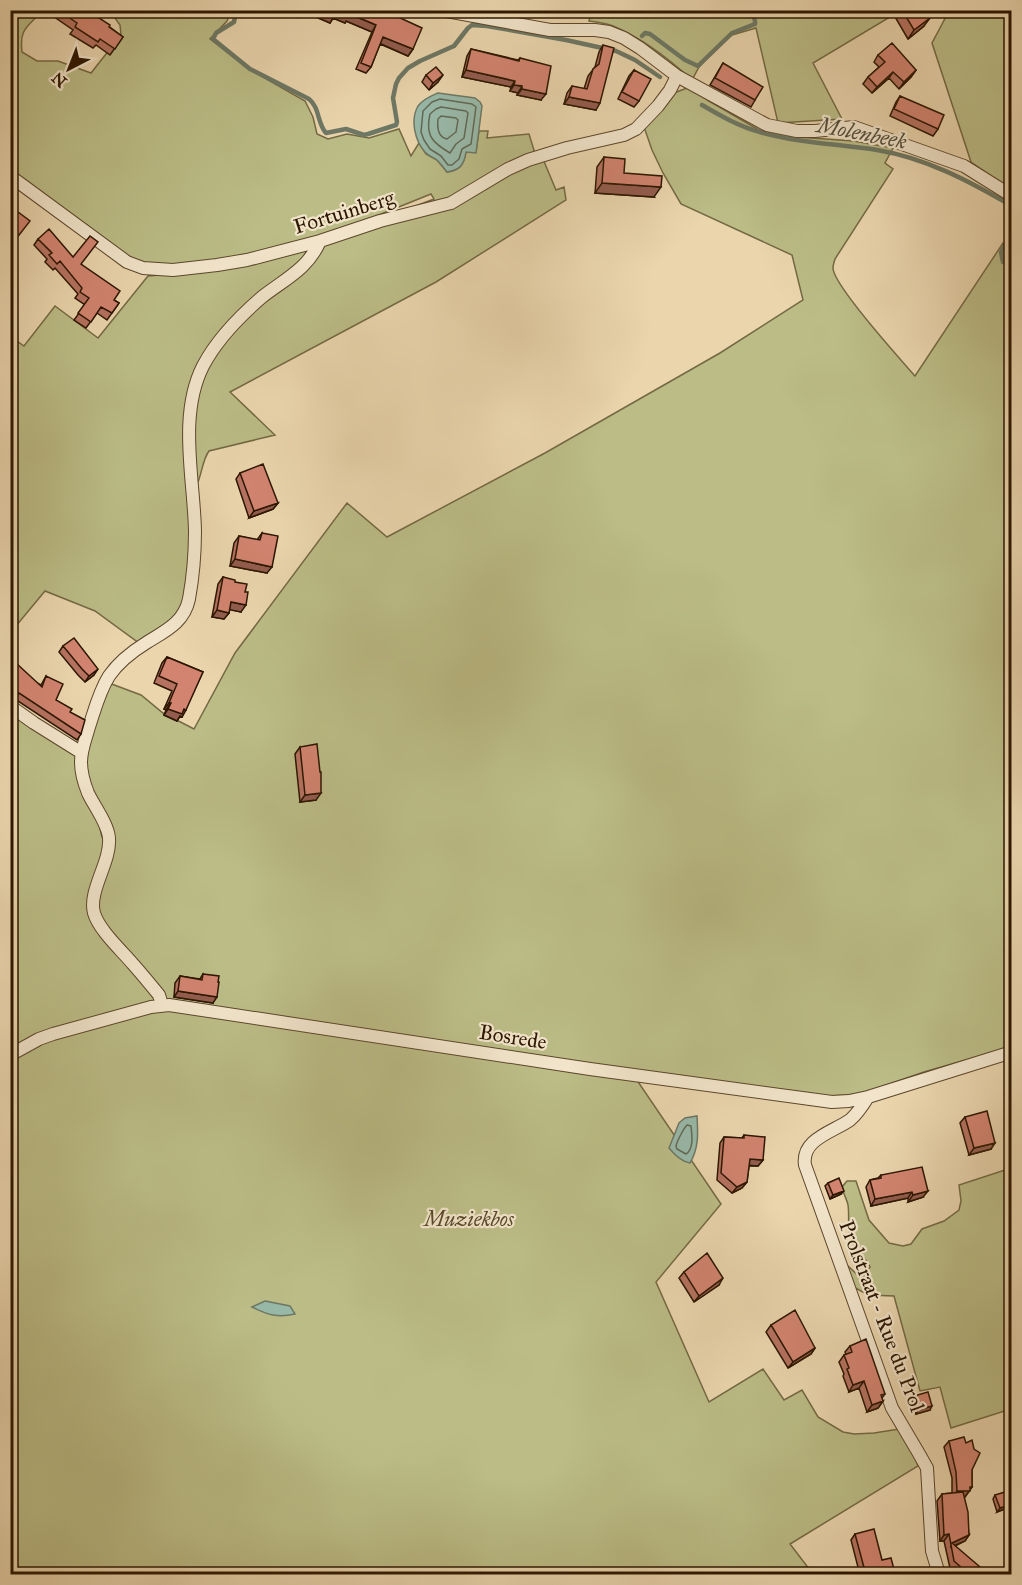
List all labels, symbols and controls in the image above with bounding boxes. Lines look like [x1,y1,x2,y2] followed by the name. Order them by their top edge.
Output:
[39,39,99,99] north arrow
[48,68,71,91] text: N
[813,111,909,155] water label: Molenbeek
[290,184,398,240] street label: Fortuinberg
[477,1019,549,1055] street label: Bosrede
[422,1206,515,1232] park label: Muziekbos
[833,1217,931,1416] street label: Prolstraat - Rue du Prol

